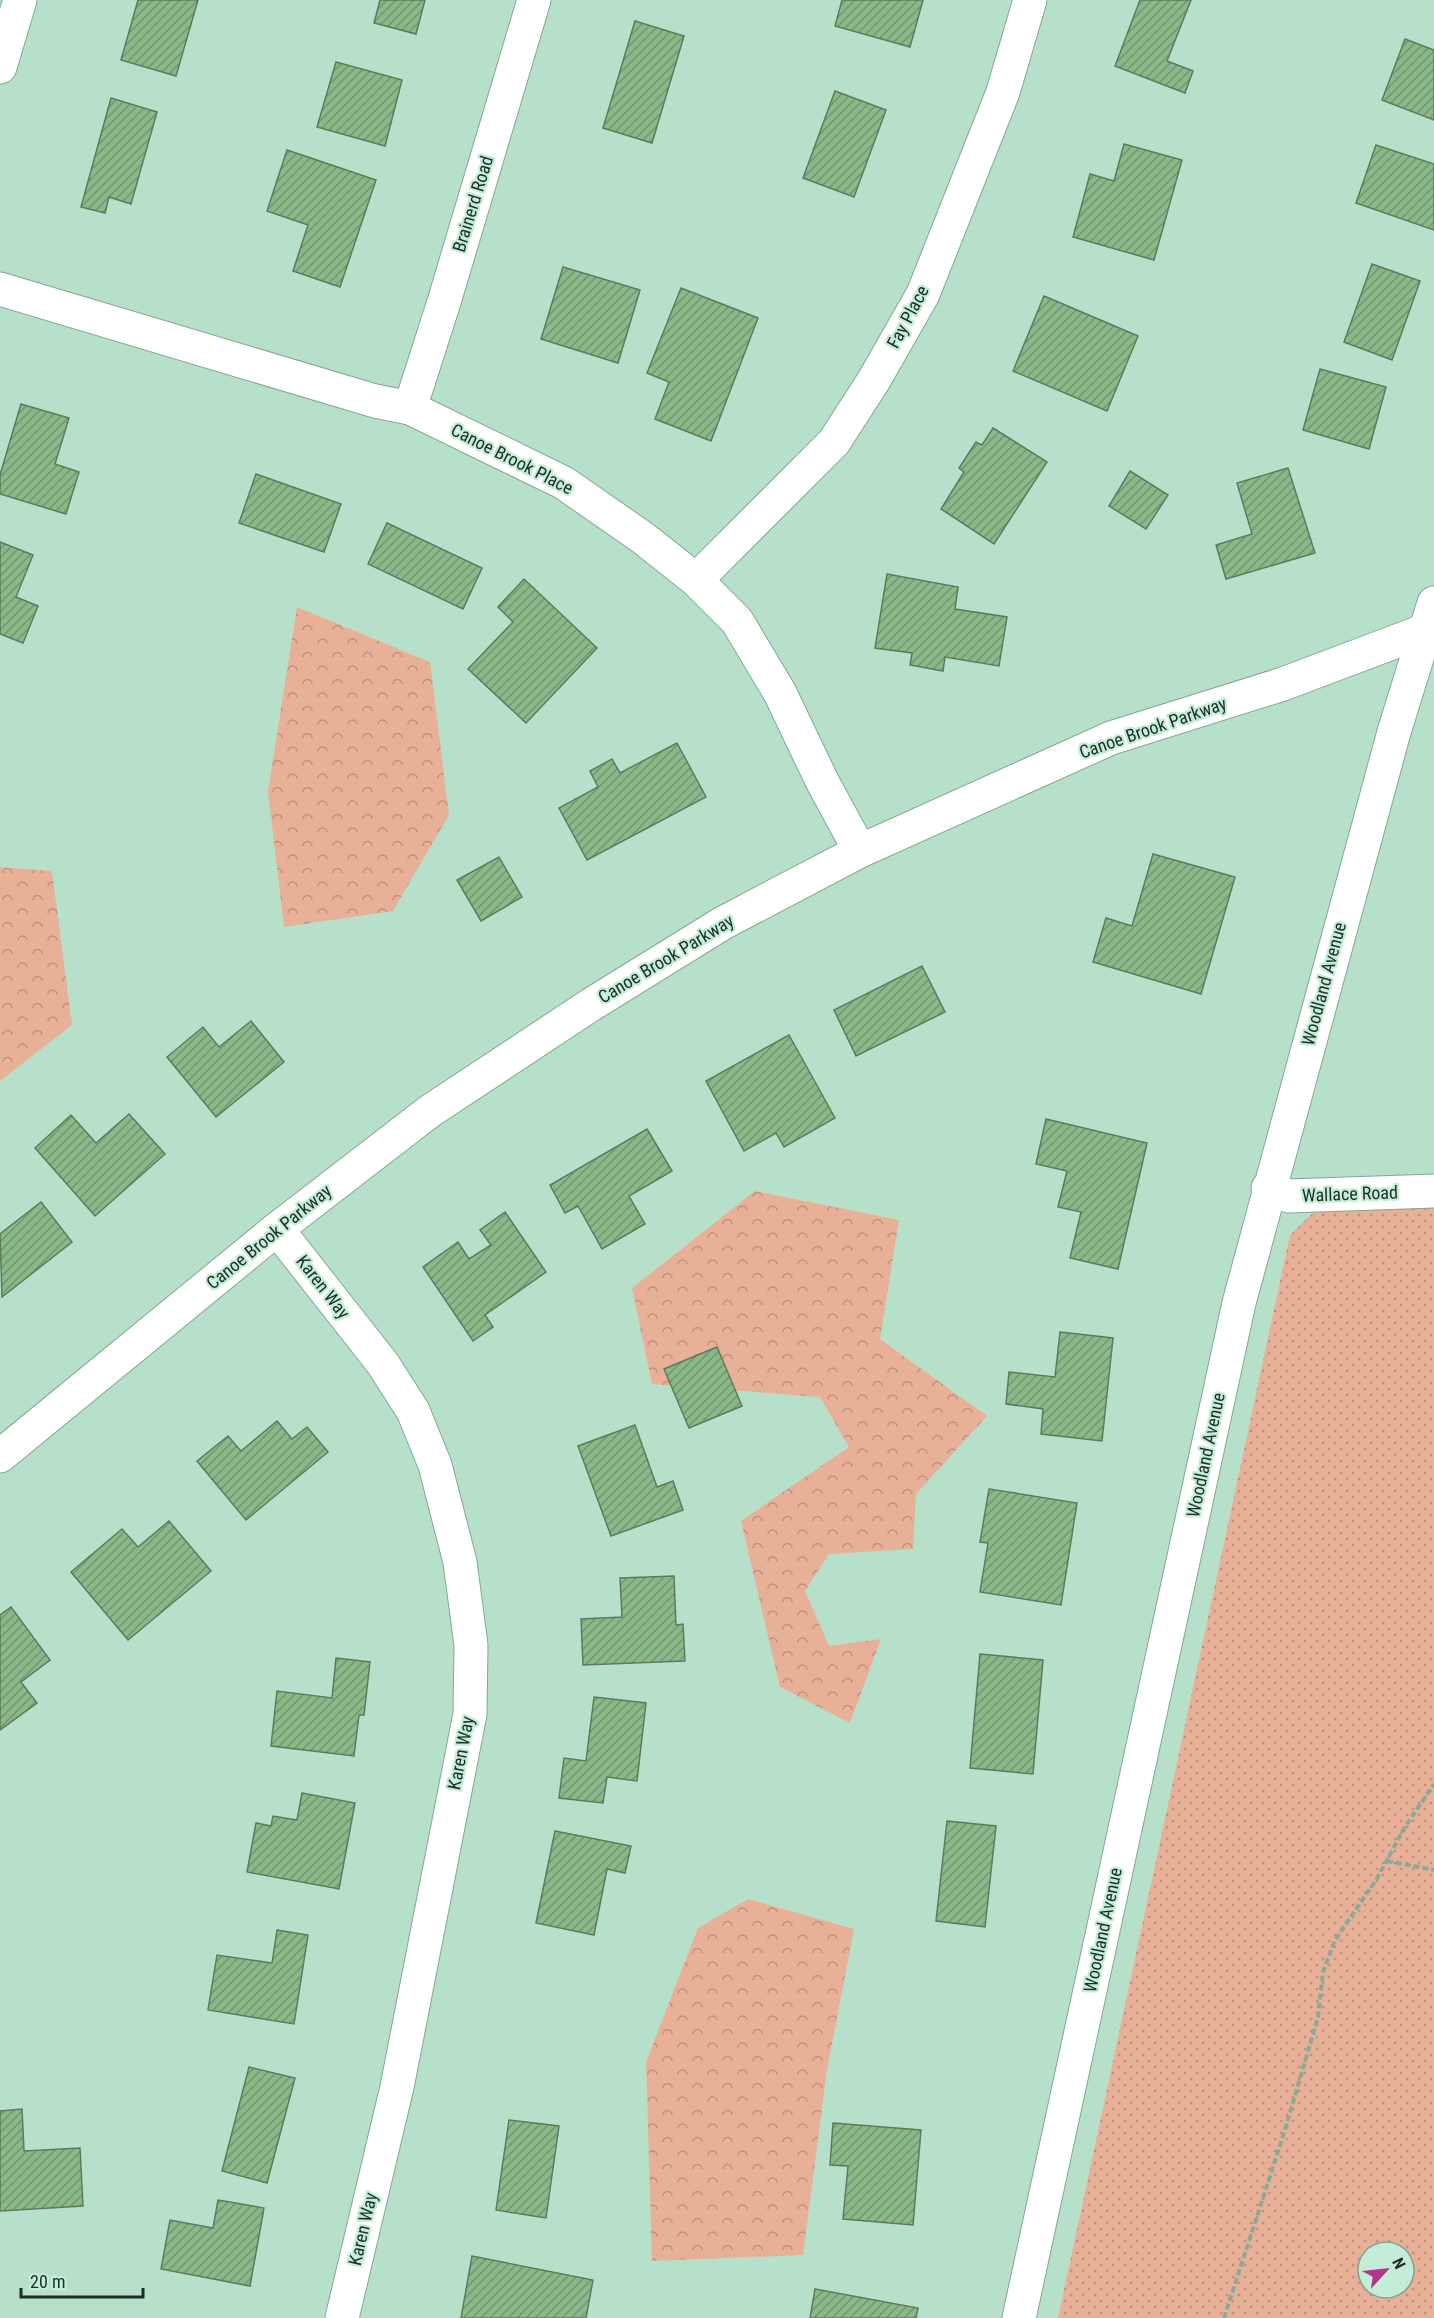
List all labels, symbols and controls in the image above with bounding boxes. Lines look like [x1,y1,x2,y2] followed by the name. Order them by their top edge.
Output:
[448,153,497,254] street label: Brainerd Road
[882,282,933,352] street label: Fay Place
[448,419,577,498] street label: Canoe Brook Place
[1076,692,1230,763] street label: Canoe Brook Parkway
[594,910,738,1007] street label: Canoe Brook Parkway
[1297,920,1350,1048] street label: Woodland Avenue
[202,1180,336,1293] street label: Canoe Brook Parkway
[1302,1181,1398,1206] street label: Wallace Road
[292,1251,355,1323] street label: Karen Way
[1182,1391,1229,1519] street label: Woodland Avenue
[443,1714,478,1791] street label: Karen Way
[1079,1866,1126,1994] street label: Woodland Avenue
[344,2190,381,2268] street label: Karen Way
[1356,2240,1416,2300] north arrow
[1388,2255,1410,2272] text: N
[21,2261,142,2299] scale bar
[30,2271,65,2292] text: 20 m

